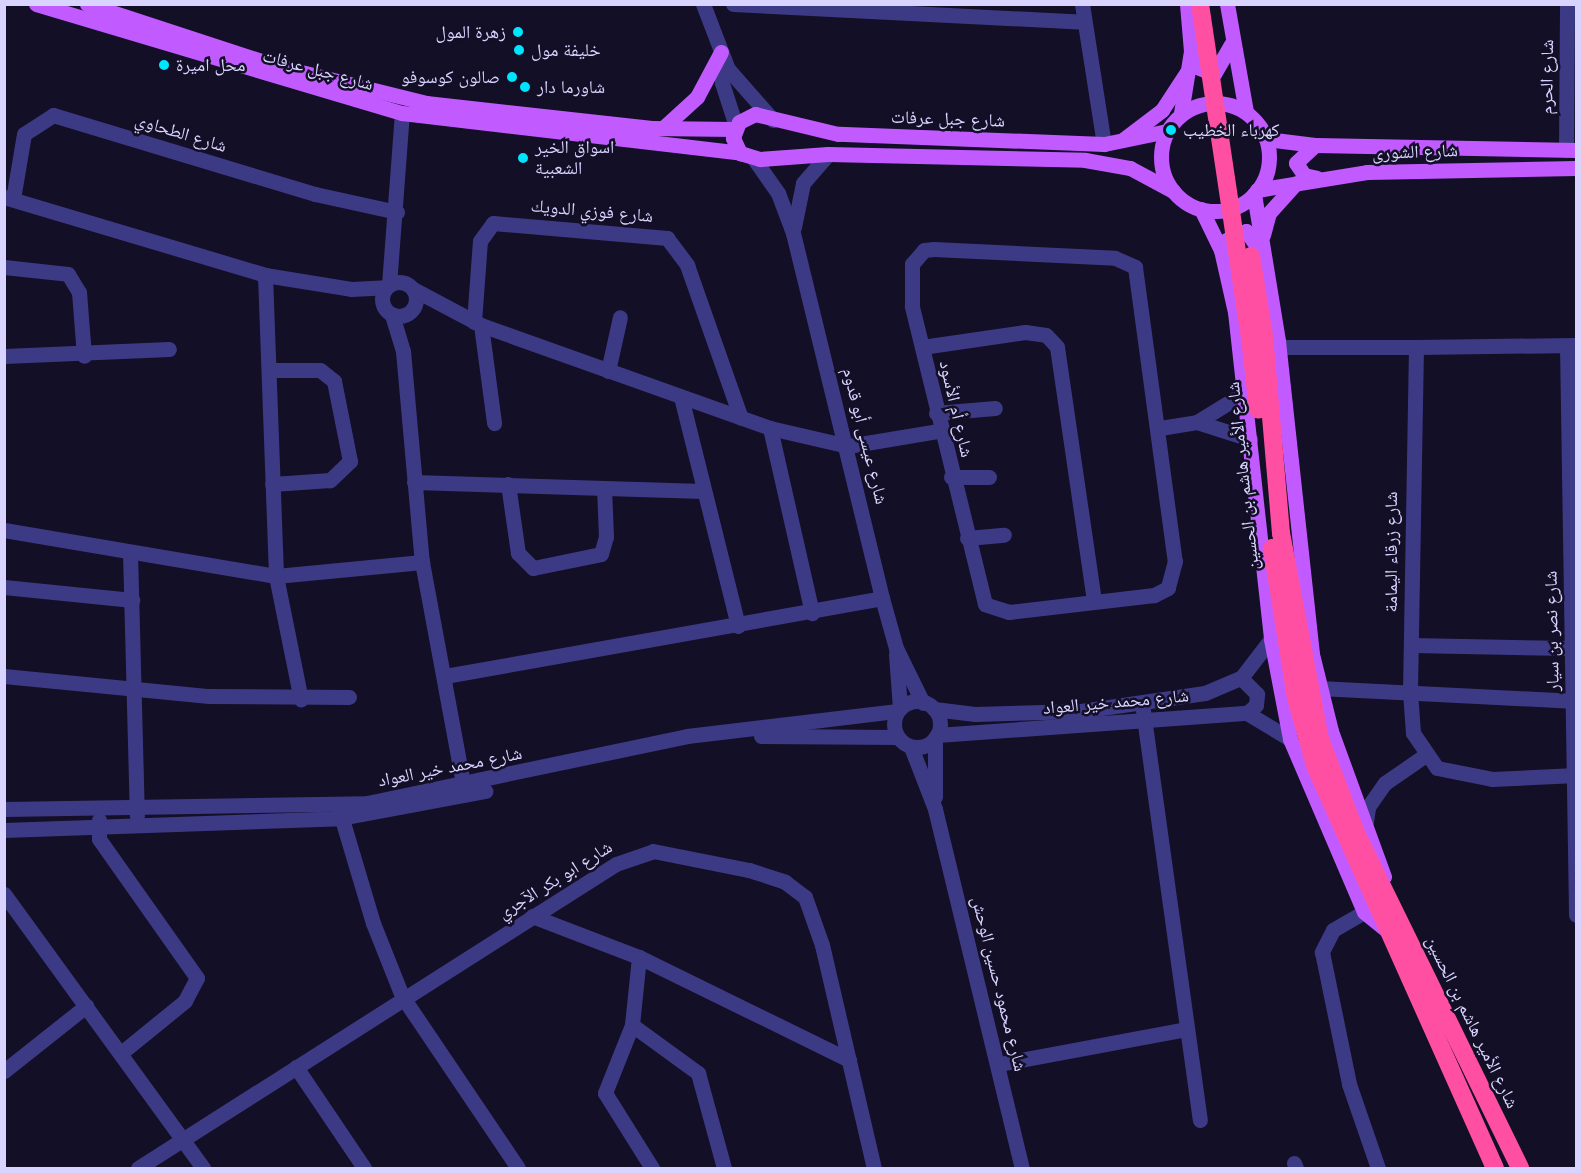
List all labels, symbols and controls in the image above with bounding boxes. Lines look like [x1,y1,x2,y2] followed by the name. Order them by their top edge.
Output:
[436,21,506,43] place label: زهرة المول
[511,25,525,39] marker: زهرة المول
[531,39,601,61] place label: خليفة مول
[1536,39,1558,115] street label: شارع الحرم
[512,43,526,57] marker: خليفة مول
[260,45,376,95] street label: شارع جبل عرفات
[176,54,245,76] place label: محل اميرة
[157,58,171,72] marker: محل اميرة
[401,66,500,88] place label: صالون كوسوفو
[505,70,519,84] marker: صالون كوسوفو
[537,76,605,98] place label: شاورما دار
[518,80,532,94] marker: شاورما دار
[891,106,1005,132] street label: شارع جبل عرفات
[133,109,229,157] street label: شارع الطحاوي
[1183,119,1280,141] place label: كهرباء الخطيب
[1164,123,1178,137] marker: كهرباء الخطيب
[535,137,614,180] place label: اسواق الخير الشعبية
[1372,140,1458,164] street label: شارع الشورى
[516,151,530,165] marker: اسواق الخير الشعبية
[530,195,654,227] street label: شارع فوزي الدويك
[934,359,978,459] street label: شارع أم الأسود
[838,365,892,507] street label: شارع عيسى أبو قدوم
[1222,381,1264,571] street label: شارع الأمير هاشم بن الحسين
[1380,491,1402,613] street label: شارع زرقاء اليمامة
[1540,570,1564,692] street label: شارع نصر بن سيار
[1042,685,1190,719] street label: شارع محمد خير العواد
[376,742,524,792] street label: شارع محمد خير العواد
[494,836,616,924] street label: شارع ابو بكر الآجري
[967,894,1031,1074] street label: شارع محمود حسين الوحش
[1421,932,1523,1112] street label: شارع الأمير هاشم بن الحسين

